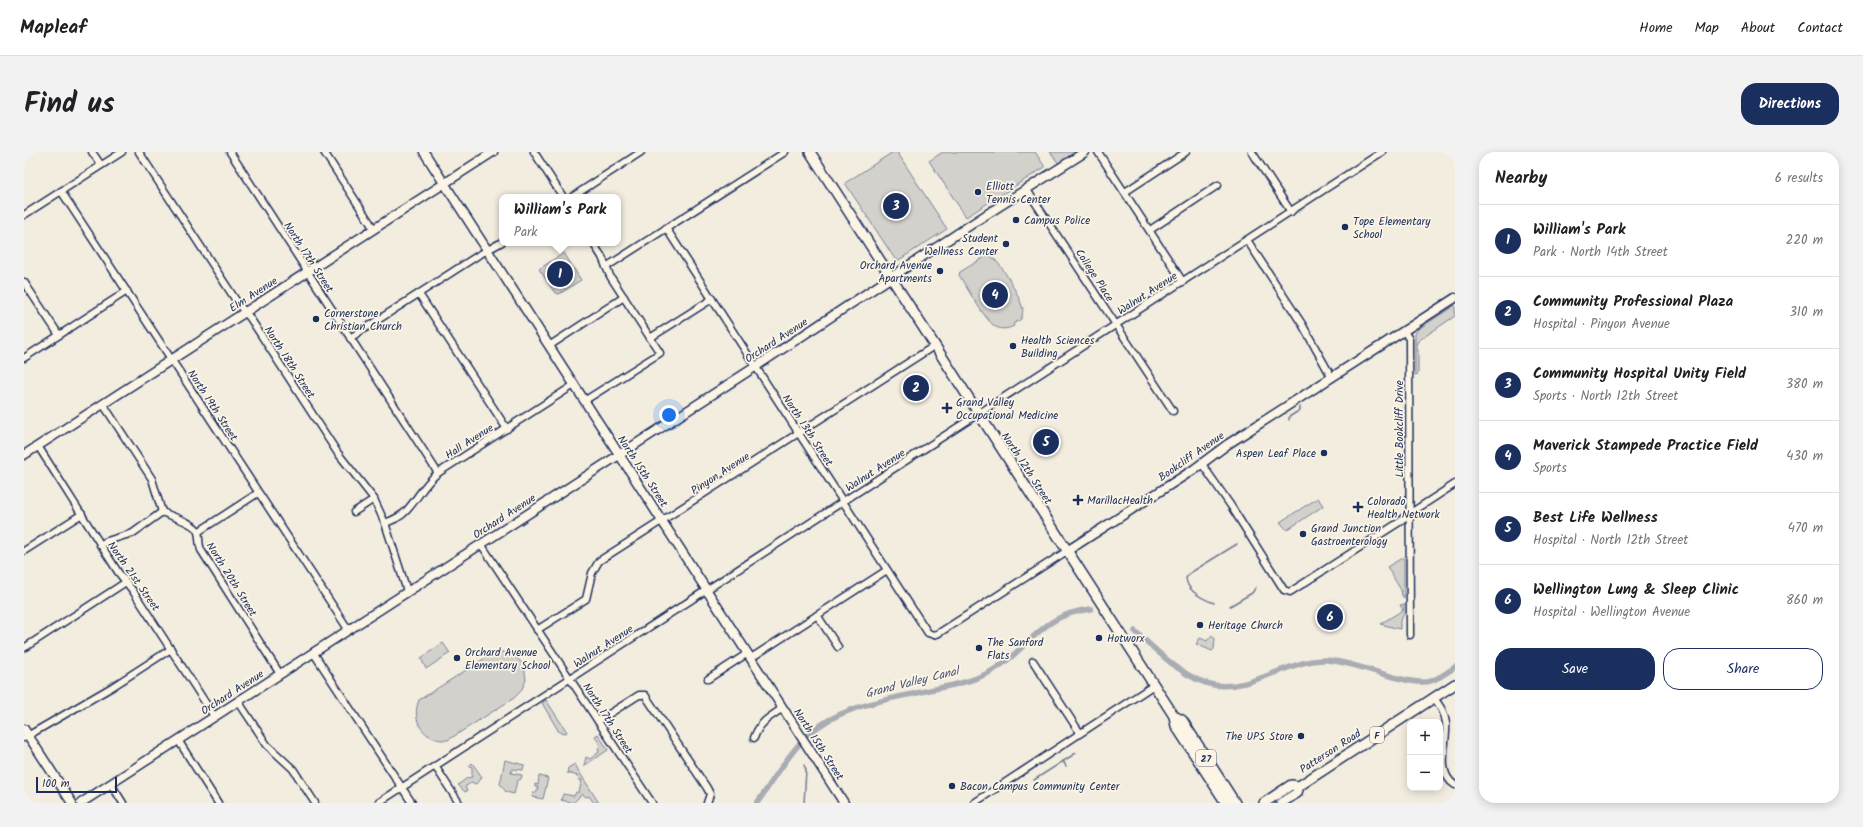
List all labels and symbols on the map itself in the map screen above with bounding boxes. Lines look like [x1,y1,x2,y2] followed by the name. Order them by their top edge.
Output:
[986,178,1052,209] place label: Elliott Tennis Center
[973,187,983,197] marker: Elliott Tennis Center
[883,191,909,221] pin: 3
[1024,212,1090,230] place label: Campus Police
[1353,213,1431,244] place label: Tope Elementary School
[1011,215,1021,225] marker: Campus Police
[278,218,338,297] street label: North 17th Street
[1340,222,1350,232] marker: Tope Elementary School
[924,230,999,261] place label: Student Wellness Center
[1001,239,1011,249] marker: Student Wellness Center
[1070,245,1118,306] street label: College Place
[860,257,932,288] place label: Orchard Avenue Apartments
[547,259,573,289] pin: 1
[935,266,945,276] marker: Orchard Avenue Apartments
[1114,268,1181,320] street label: Walnut Avenue
[226,272,281,317] street label: Elm Avenue
[982,280,1008,310] pin: 4
[324,305,402,336] place label: Cornerstone Christian Church
[311,314,321,324] marker: Cornerstone Christian Church
[741,314,812,368] street label: Orchard Avenue
[259,323,320,403] street label: North 18th Street
[1021,332,1095,363] place label: Health Sciences Building
[1008,341,1018,351] marker: Health Sciences Building
[182,366,242,445] street label: North 19th Street
[903,373,929,403] pin: 2
[1391,380,1409,478] street label: Little Bookcliff Drive
[777,391,838,471] street label: North 13th Street
[956,394,1058,425] place label: Grand Valley Occupational Medicine
[941,402,953,414] marker: Grand Valley Occupational Medicine
[659,405,679,425] your location
[442,419,497,464] street label: Hall Avenue
[1033,427,1059,457] pin: 5
[1155,427,1228,486] street label: Bookcliff Avenue
[996,429,1057,509] street label: North 12th Street
[612,432,673,512] street label: North 15th Street
[842,445,909,497] street label: Walnut Avenue
[1236,445,1316,463] place label: Aspen Leaf Place
[687,448,754,500] street label: Pinyon Avenue
[1319,448,1329,458] marker: Aspen Leaf Place
[469,490,540,544] street label: Orchard Avenue
[1087,492,1153,510] place label: MarillacHealth
[1367,493,1440,524] place label: Colorado Health Network
[1072,494,1084,506] marker: MarillacHealth
[1352,501,1364,513] marker: Colorado Health Network
[1311,520,1388,551] place label: Grand Junction Gastroenterology
[1298,529,1308,539] marker: Grand Junction Gastroenterology
[102,538,164,616] street label: North 21st Street
[201,539,262,621] street label: North 20th Street
[1317,602,1343,632] pin: 6
[1208,617,1283,635] place label: Heritage Church
[1195,620,1205,630] marker: Heritage Church
[570,621,637,673] street label: Walnut Avenue
[1107,630,1145,648] place label: Hotworx
[1094,633,1104,643] marker: Hotworx
[987,634,1044,665] place label: The Sanford Flats
[974,643,984,653] marker: The Sanford Flats
[465,644,551,675] place label: Orchard Avenue Elementary School
[452,653,462,663] marker: Orchard Avenue Elementary School
[863,661,963,703] water label: Grand Valley Canal
[197,666,268,720] street label: Orchard Avenue
[577,679,637,758] street label: North 17th Street
[788,705,849,785] street label: North 15th Street
[1296,725,1365,779] street label: Patterson Road
[1370,727,1384,743] road number: F
[1225,728,1293,746] place label: The UPS Store
[1296,731,1306,741] marker: The UPS Store
[1196,750,1216,766] road number: 27
[36,775,117,794] scale bar
[960,778,1121,796] place label: Bacon Campus Community Center
[947,781,957,791] marker: Bacon Campus Community Center

